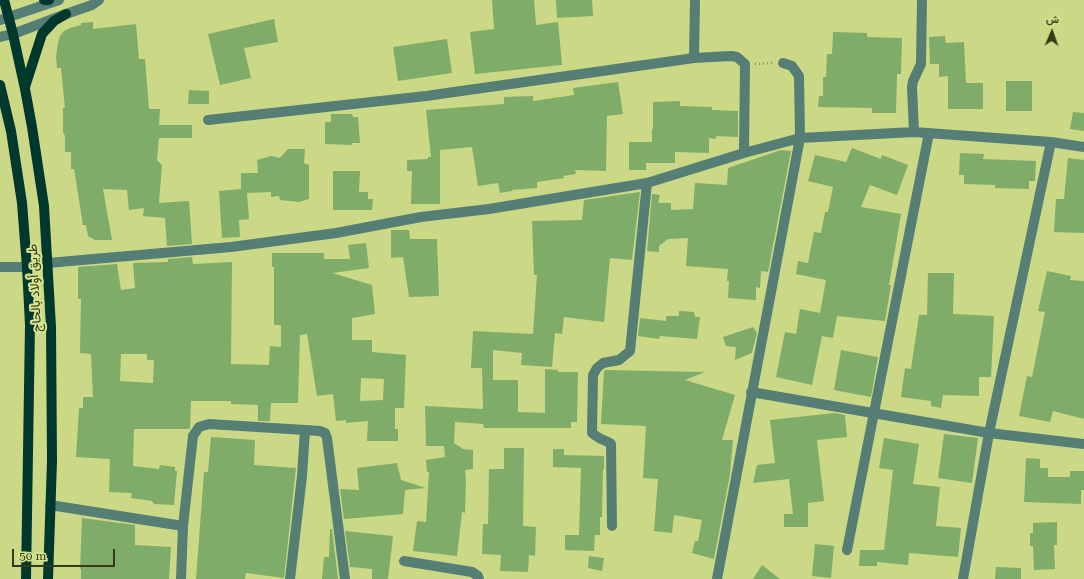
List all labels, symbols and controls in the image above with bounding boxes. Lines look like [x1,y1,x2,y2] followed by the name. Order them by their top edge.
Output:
[1032,12,1072,52] north arrow
[1046,13,1059,26] text: ش
[25,243,45,333] street label: طريق أولاد بالحاج
[14,541,117,567] scale bar
[19,549,46,563] text: 50 m

